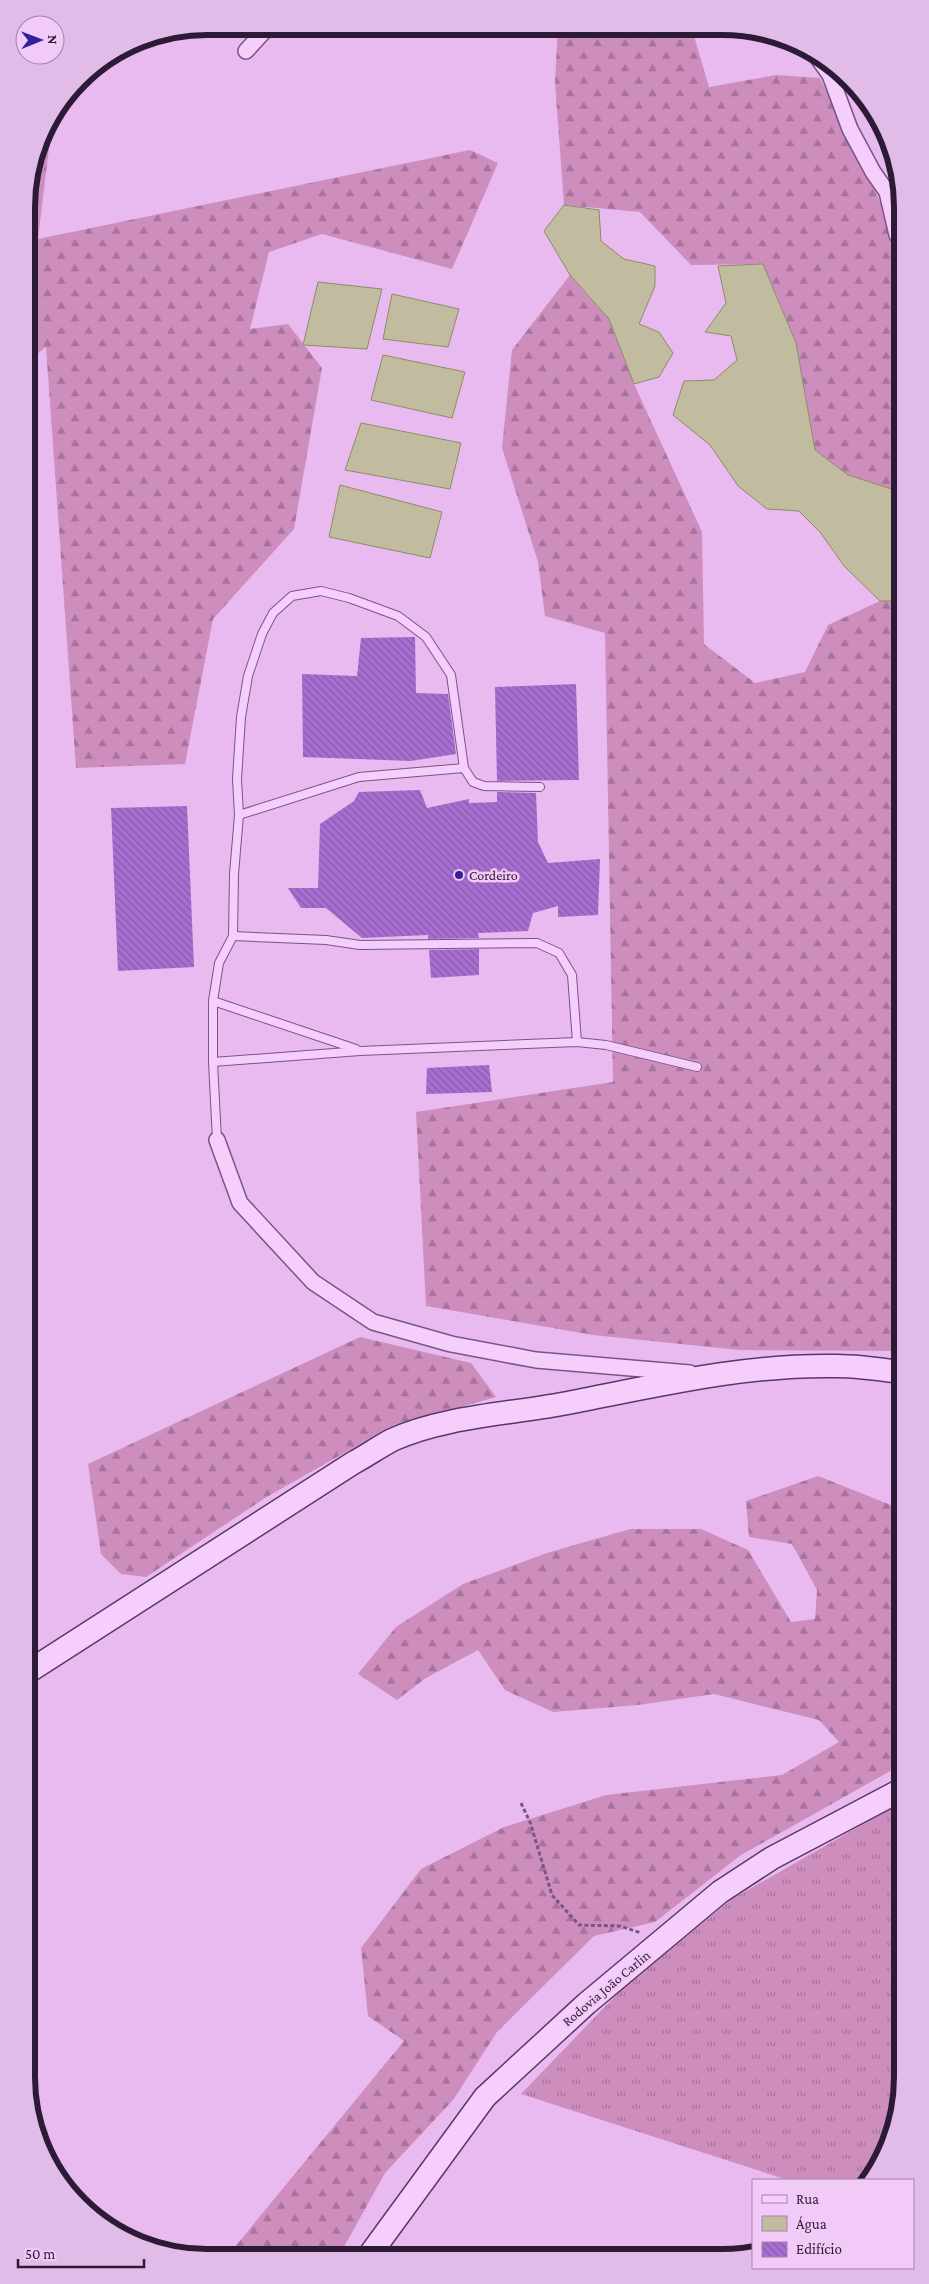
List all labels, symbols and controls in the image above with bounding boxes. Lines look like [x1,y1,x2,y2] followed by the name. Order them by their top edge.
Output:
[15,15,65,65] north arrow
[45,35,61,45] text: N
[469,867,518,883] place label: Cordeiro
[453,869,465,881] marker: Cordeiro
[559,1946,653,2029] street label: Rodovia João Carlin
[752,2179,914,2269] legend
[796,2191,819,2207] text: Rua
[796,2216,827,2233] text: Água
[18,2236,144,2268] scale bar
[796,2241,842,2257] text: Edifício
[25,2246,55,2262] text: 50 m

